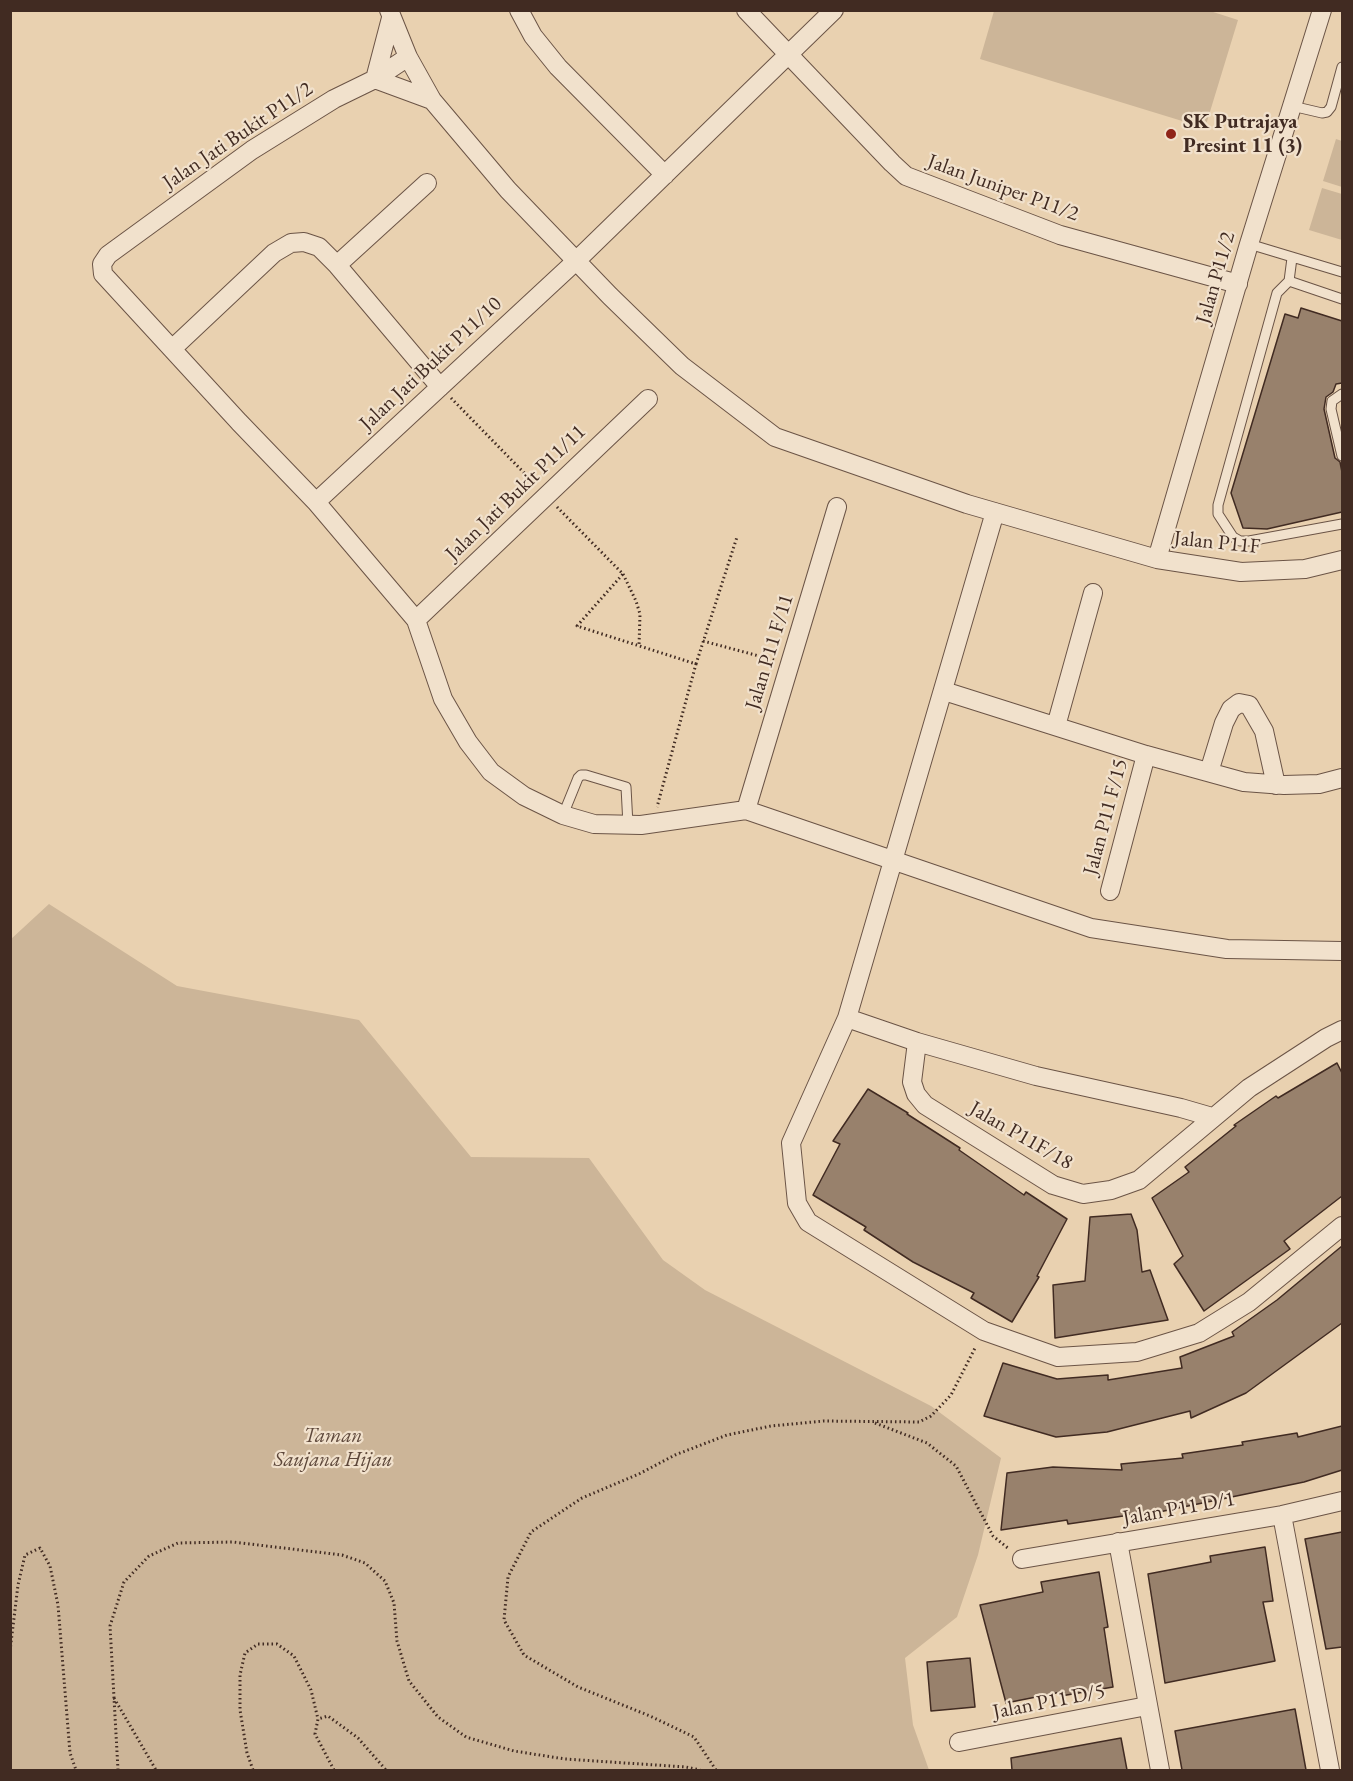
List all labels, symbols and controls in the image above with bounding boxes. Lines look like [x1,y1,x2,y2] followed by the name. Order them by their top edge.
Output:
[158,77,318,195] street label: Jalan Jati Bukit P11/2
[1183,109,1302,159] place label: SK Putrajaya Presint 11 (3)
[1164,127,1178,141] marker: SK Putrajaya Presint 11 (3)
[924,149,1082,227] street label: Jalan Juniper P11/2
[1191,229,1241,327] street label: Jalan P11/2
[355,292,507,436] street label: Jalan Jati Bukit P11/10
[441,420,591,566] street label: Jalan Jati Bukit P11/11
[1173,526,1261,560] street label: Jalan P11F
[740,591,800,713] street label: Jalan P11 F/11
[1078,756,1134,878] street label: Jalan P11 F/15
[965,1096,1077,1176] street label: Jalan P11F/18
[274,1423,392,1473] park label: Taman Saujana Hijau
[1121,1487,1237,1531] street label: Jalan P11 D/1
[991,1679,1107,1725] street label: Jalan P11 D/5

